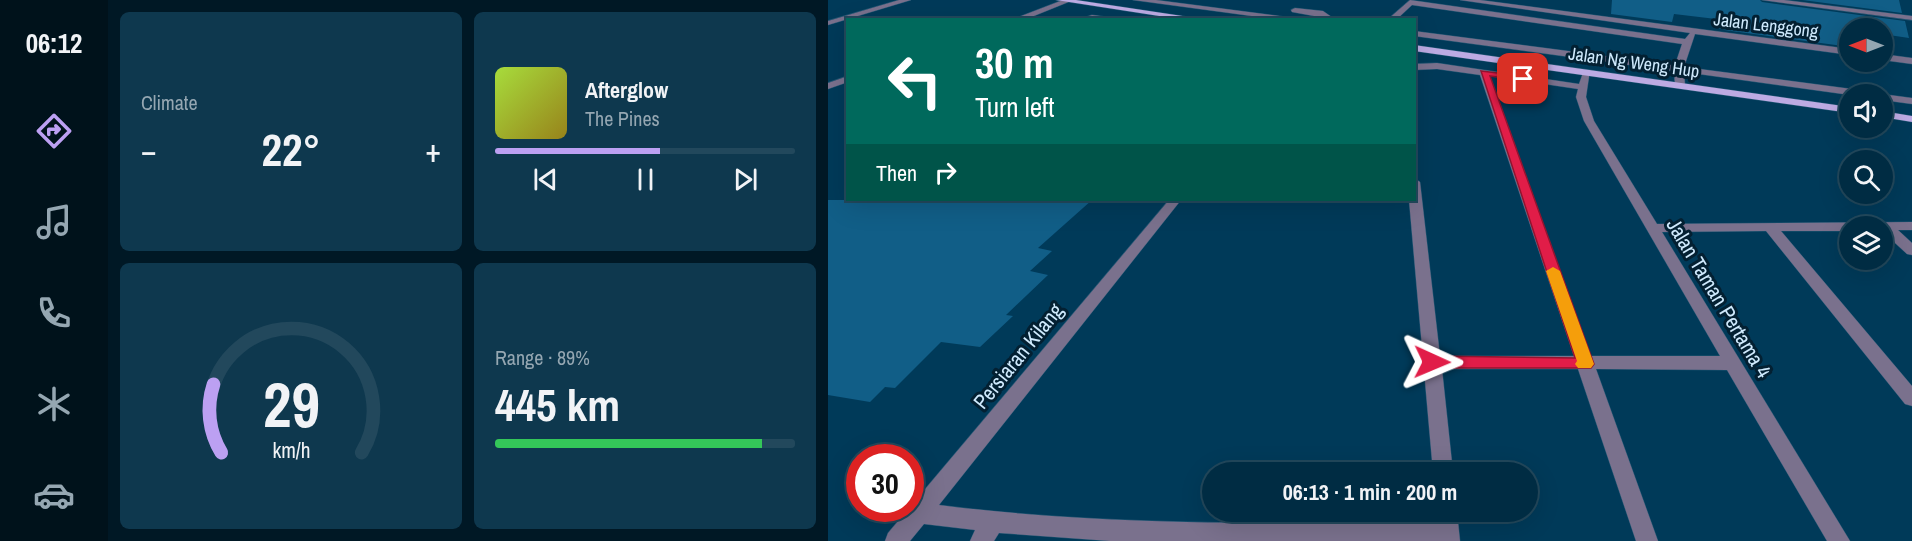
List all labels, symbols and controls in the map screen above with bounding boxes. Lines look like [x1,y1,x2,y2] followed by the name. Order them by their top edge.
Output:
[1712,6,1820,44] street label: Jalan Lenggong
[1839,18,1893,72] north arrow
[1839,18,1893,270] map controls
[26,25,82,61] text: 06:12
[975,35,1054,91] text: 30 m
[1567,40,1701,84] street label: Jalan Ng Weng Hup
[876,42,954,120] icon: left
[1497,53,1548,104] pin
[1506,62,1539,95] icon: arrive
[585,75,668,105] text: Afterglow
[1839,84,1893,138] button: sound
[141,89,198,116] text: Climate
[975,89,1054,125] text: Turn left
[585,105,660,132] text: The Pines
[33,110,75,152] icon: directions
[261,119,321,180] text: 22°
[141,128,157,172] text: −
[425,128,441,172] text: +
[1839,150,1893,204] button: search
[929,156,962,189] icon: right
[876,158,917,188] text: Then
[529,163,562,196] icon: previous
[629,163,662,196] icon: pause
[729,163,762,196] icon: next
[33,201,75,243] icon: music
[1660,213,1778,384] street label: Jalan Taman Pertama 4
[1839,216,1893,270] button: layers
[33,292,75,334] icon: phone
[966,297,1070,415] street label: Persiaran Kilang
[1400,330,1464,394] position arrow
[495,344,590,371] text: Range · 89%
[263,362,319,446] text: 29
[495,374,620,435] text: 445 km
[33,383,75,425] icon: climate
[272,436,310,465] text: km/h
[846,444,924,522] speed limit sign: 30
[33,474,75,516] icon: car
[1283,477,1457,507] text: 06:13 · 1 min · 200 m

